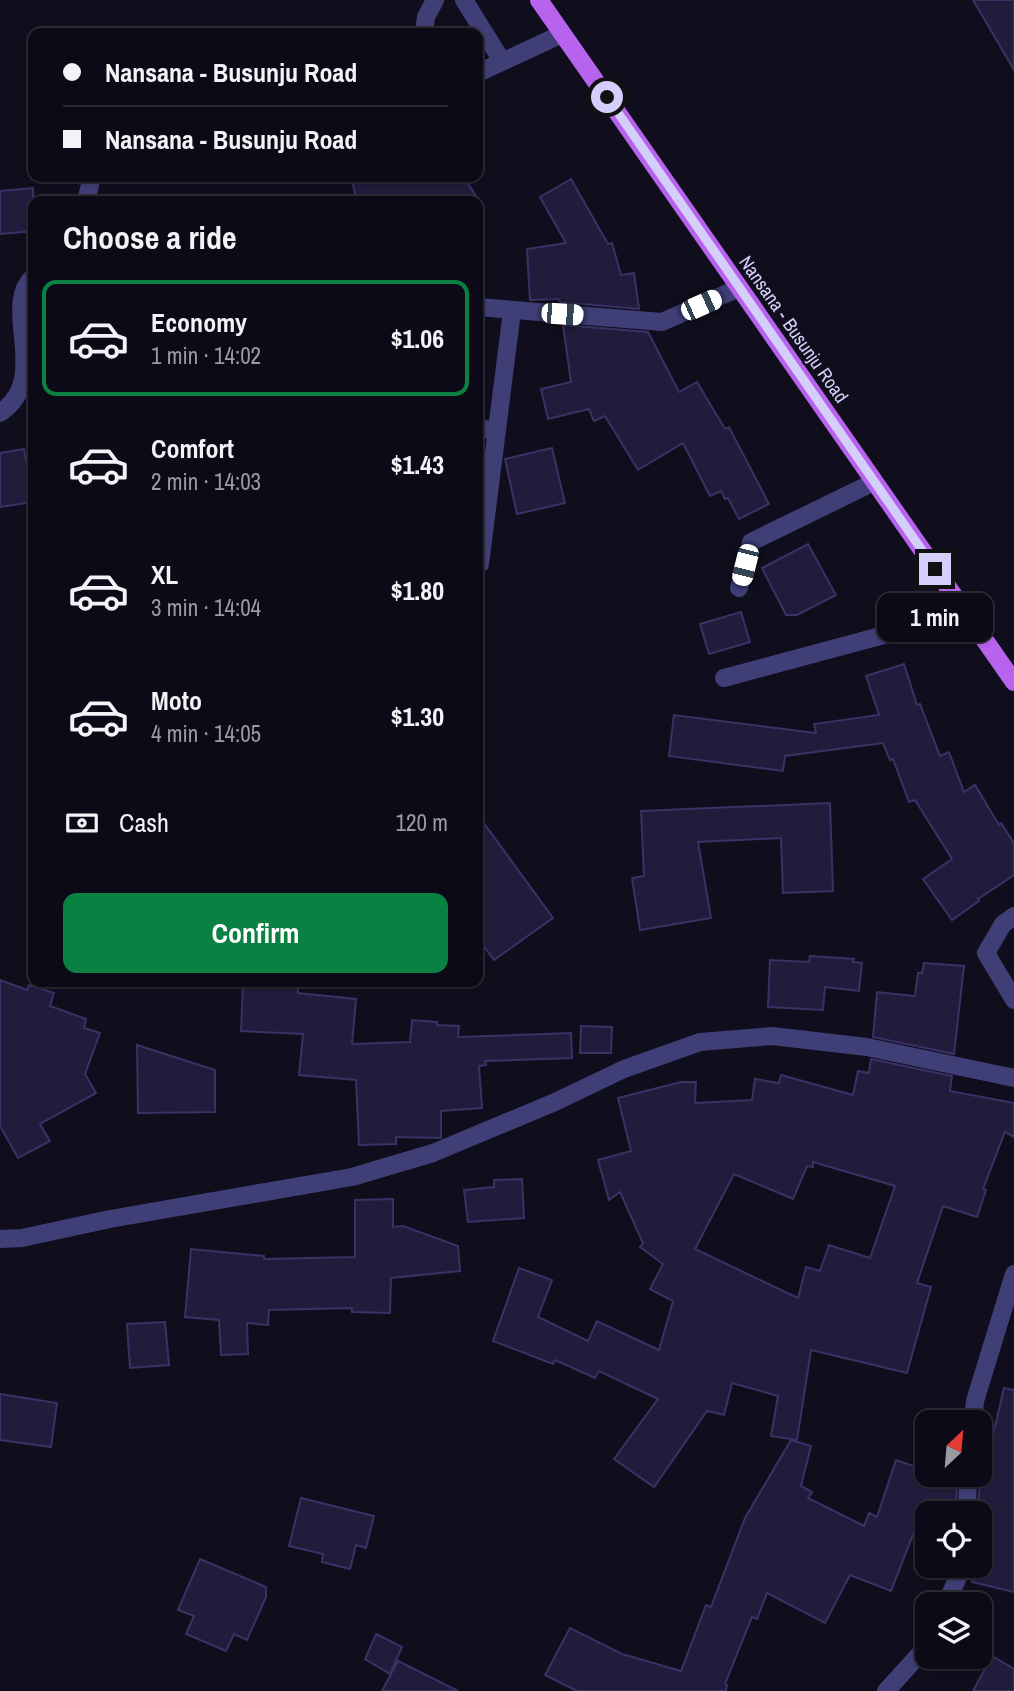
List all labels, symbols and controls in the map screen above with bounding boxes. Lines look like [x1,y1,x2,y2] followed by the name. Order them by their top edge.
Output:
[105,55,357,90] text: Nansana - Busunju Road
[591,81,623,113] route start
[105,122,357,157] text: Nansana - Busunju Road
[63,216,237,259] text: Choose a ride
[733,250,855,408] street label: Nansana - Busunju Road
[678,287,725,323] car
[541,302,584,326] car
[151,305,247,340] text: Economy
[67,307,130,370] icon: car
[391,321,444,356] text: $1.06
[151,340,261,371] text: 1 min · 14:02
[151,431,234,466] text: Comfort
[67,433,130,496] icon: car
[391,447,444,482] text: $1.43
[151,466,261,497] text: 2 min · 14:03
[730,542,761,588] car
[919,553,951,585] route end
[151,557,178,592] text: XL
[67,559,130,622] icon: car
[391,573,444,608] text: $1.80
[151,592,261,623] text: 3 min · 14:04
[877,594,993,642] callout: 1 min
[910,602,960,633] text: 1 min
[151,683,202,718] text: Moto
[67,685,130,748] icon: car
[391,699,444,734] text: $1.30
[151,718,261,749] text: 4 min · 14:05
[63,804,101,842] icon: cash
[119,805,169,840] text: Cash
[396,807,448,838] text: 120 m
[63,893,448,973] button: Confirm
[915,1410,992,1488] north arrow
[915,1410,992,1669] map controls
[915,1501,992,1578] button: locate
[915,1592,992,1669] button: layers

